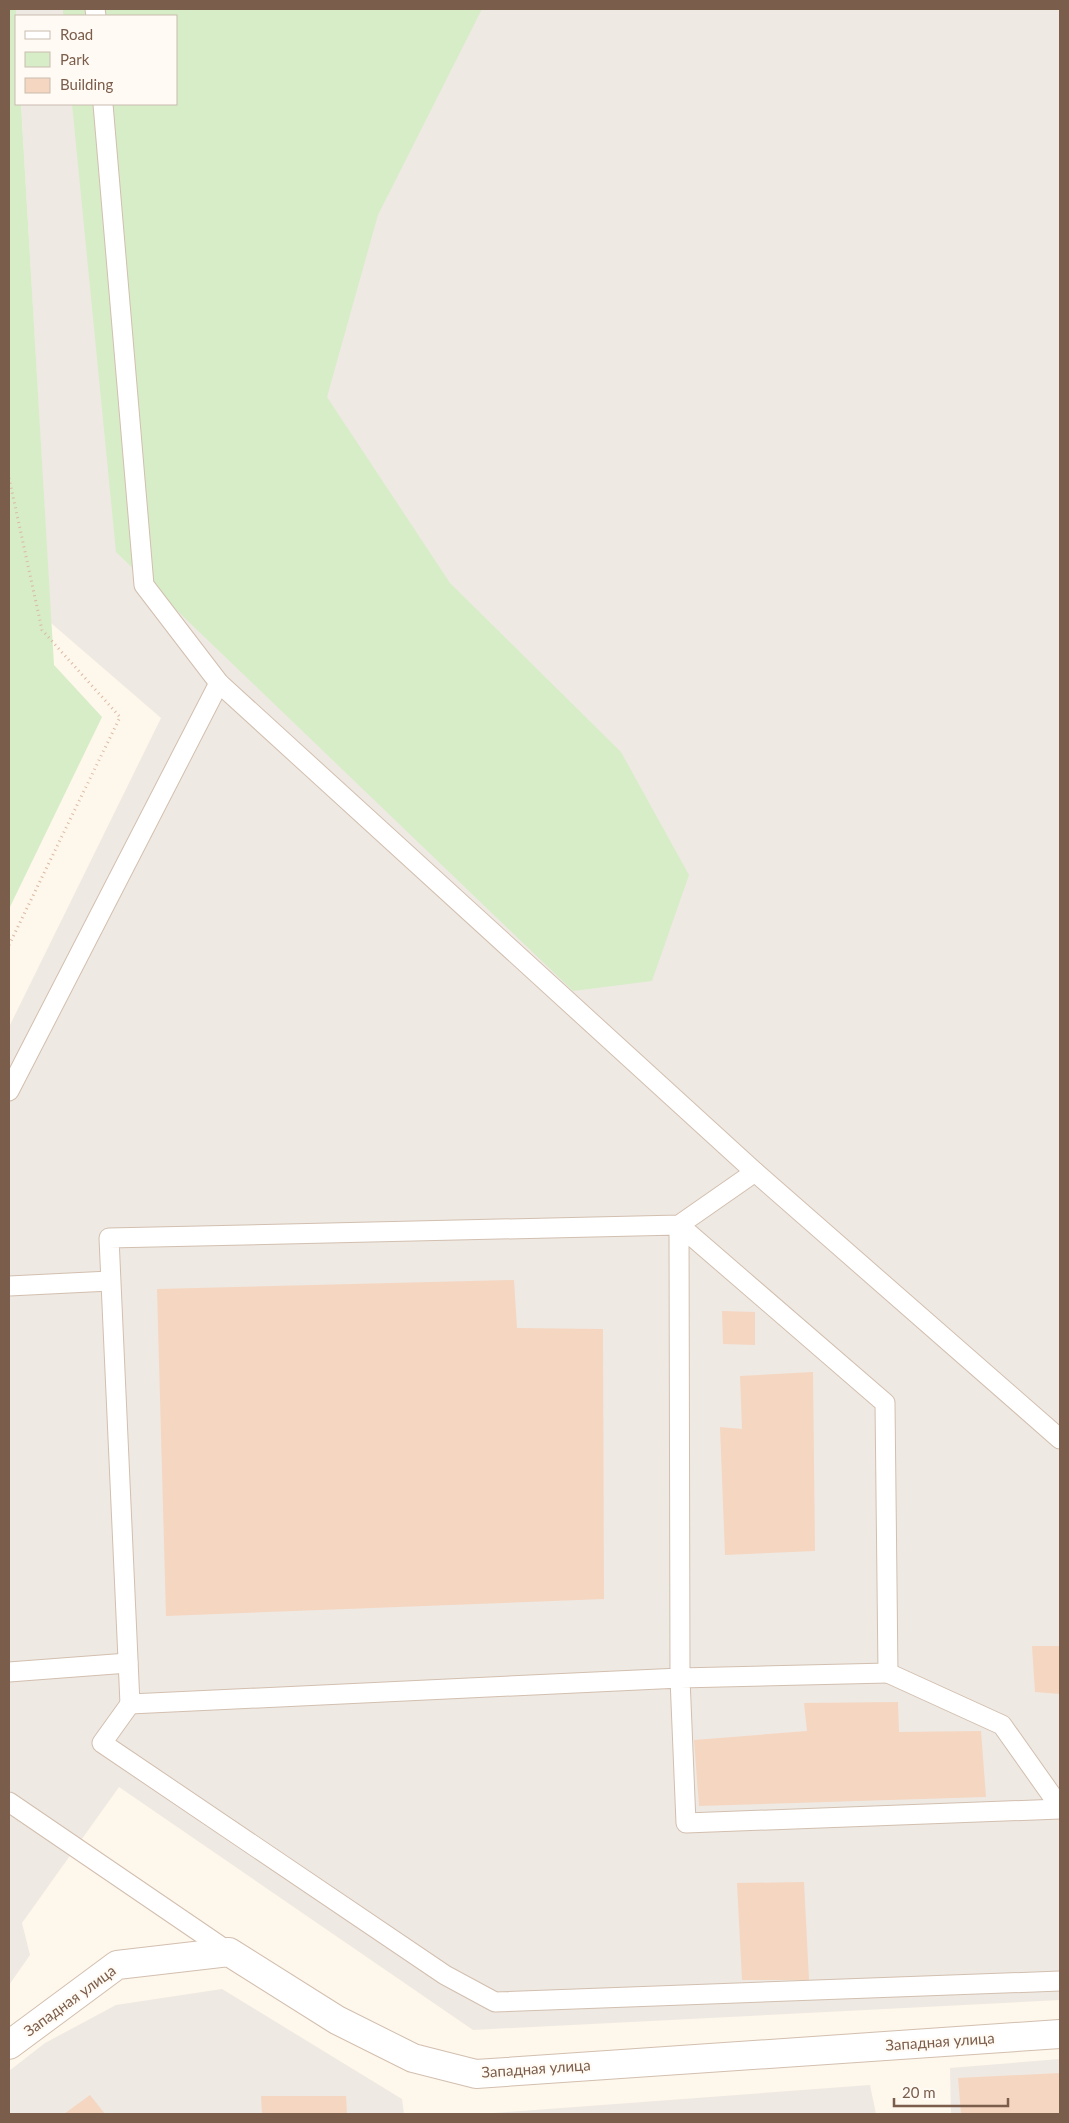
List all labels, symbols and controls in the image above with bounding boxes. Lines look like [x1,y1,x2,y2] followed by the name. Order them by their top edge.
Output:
[15,15,178,105] legend
[60,25,93,43] text: Road
[60,50,90,68] text: Park
[60,75,113,93] text: Building
[20,1961,119,2040] street label: Западная улица
[885,2028,995,2054] street label: Западная улица
[481,2055,591,2081] street label: Западная улица
[894,2076,1008,2108] scale bar
[902,2083,936,2101] text: 20 m

